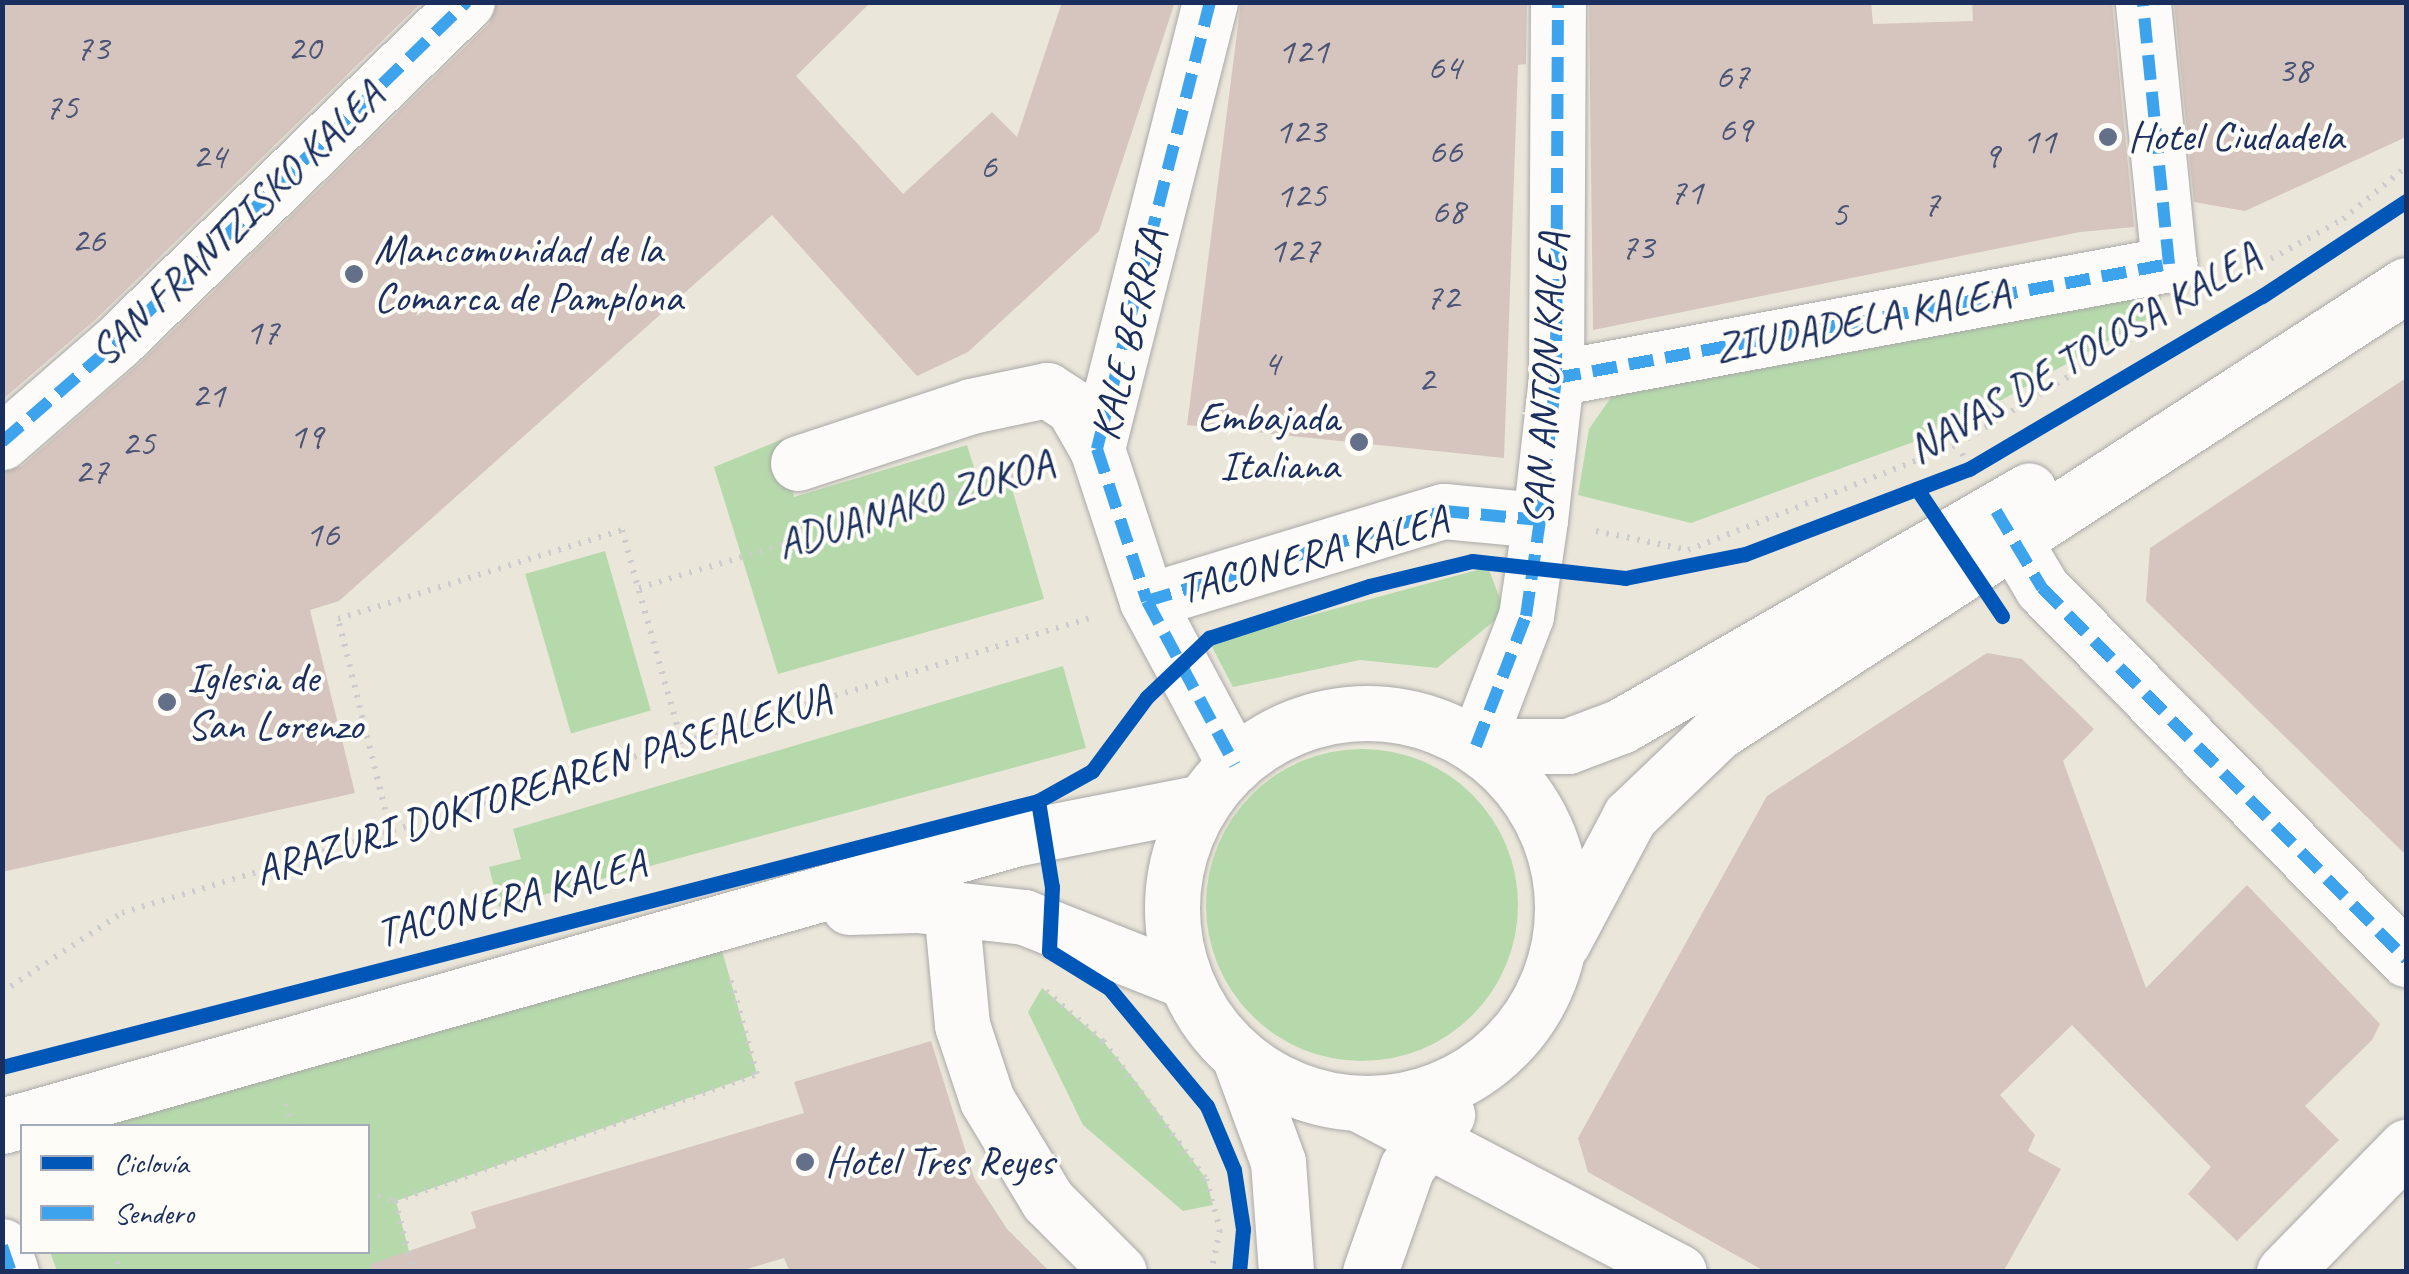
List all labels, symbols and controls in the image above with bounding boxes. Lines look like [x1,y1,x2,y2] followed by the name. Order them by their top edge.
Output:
[75,25,109,71] house number: 73
[287,25,321,71] house number: 20
[1277,28,1329,74] house number: 121
[1427,44,1461,90] house number: 64
[2277,47,2311,93] house number: 38
[1715,53,1749,99] house number: 67
[79,71,395,377] street label: SAN FRANTZISKO KALEA
[44,84,78,130] house number: 75
[1718,106,1752,152] house number: 69
[1274,108,1326,154] house number: 123
[2128,112,2342,162] place label: Hotel Ciudadela
[2022,118,2056,164] house number: 11
[2097,126,2119,148] marker: Hotel Ciudadela
[1428,128,1462,174] house number: 66
[1982,132,2000,178] house number: 9
[192,133,226,179] house number: 24
[979,143,997,189] house number: 6
[1669,169,1703,215] house number: 71
[1275,172,1327,218] house number: 125
[1922,181,1940,227] house number: 7
[1431,188,1465,234] house number: 68
[1830,191,1848,237] house number: 5
[71,217,105,263] house number: 26
[1620,224,1654,270] house number: 73
[374,225,681,324] place label: Mancomunidad de la Comarca de Pamplona
[1080,226,1178,444] street label: KALE BERRIA
[1268,227,1320,273] house number: 127
[1513,230,1579,528] street label: SAN ANTON KALEA
[1899,232,2269,474] street label: NAVAS DE TOLOSA KALEA
[343,263,365,285] marker: Mancomunidad de la Comarca de Pamplona
[1711,268,2013,374] street label: ZIUDADELA KALEA
[1425,274,1459,320] house number: 72
[245,309,279,355] house number: 17
[1262,340,1280,386] house number: 4
[1417,356,1435,402] house number: 2
[191,372,225,418] house number: 21
[1198,393,1339,492] place label: Embajada Italiana
[289,413,323,459] house number: 19
[121,420,155,466] house number: 25
[1348,431,1370,453] marker: Embajada Italiana
[772,438,1058,570] street label: ADUANAKO ZOKOA
[74,448,108,494] house number: 27
[1173,495,1453,615] street label: TACONERA KALEA
[305,511,339,557] house number: 16
[187,653,363,751] place label: Iglesia de San Lorenzo
[248,673,838,897] street label: ARAZURI DOKTOREAREN PASEALEKUA
[156,691,178,713] marker: Iglesia de San Lorenzo
[371,839,651,959] street label: TACONERA KALEA
[20,1124,370,1254] legend
[825,1137,1055,1187] place label: Hotel Tres Reyes
[114,1144,189,1182] text: Ciclovía
[794,1151,816,1173] marker: Hotel Tres Reyes
[114,1194,194,1232] text: Sendero

